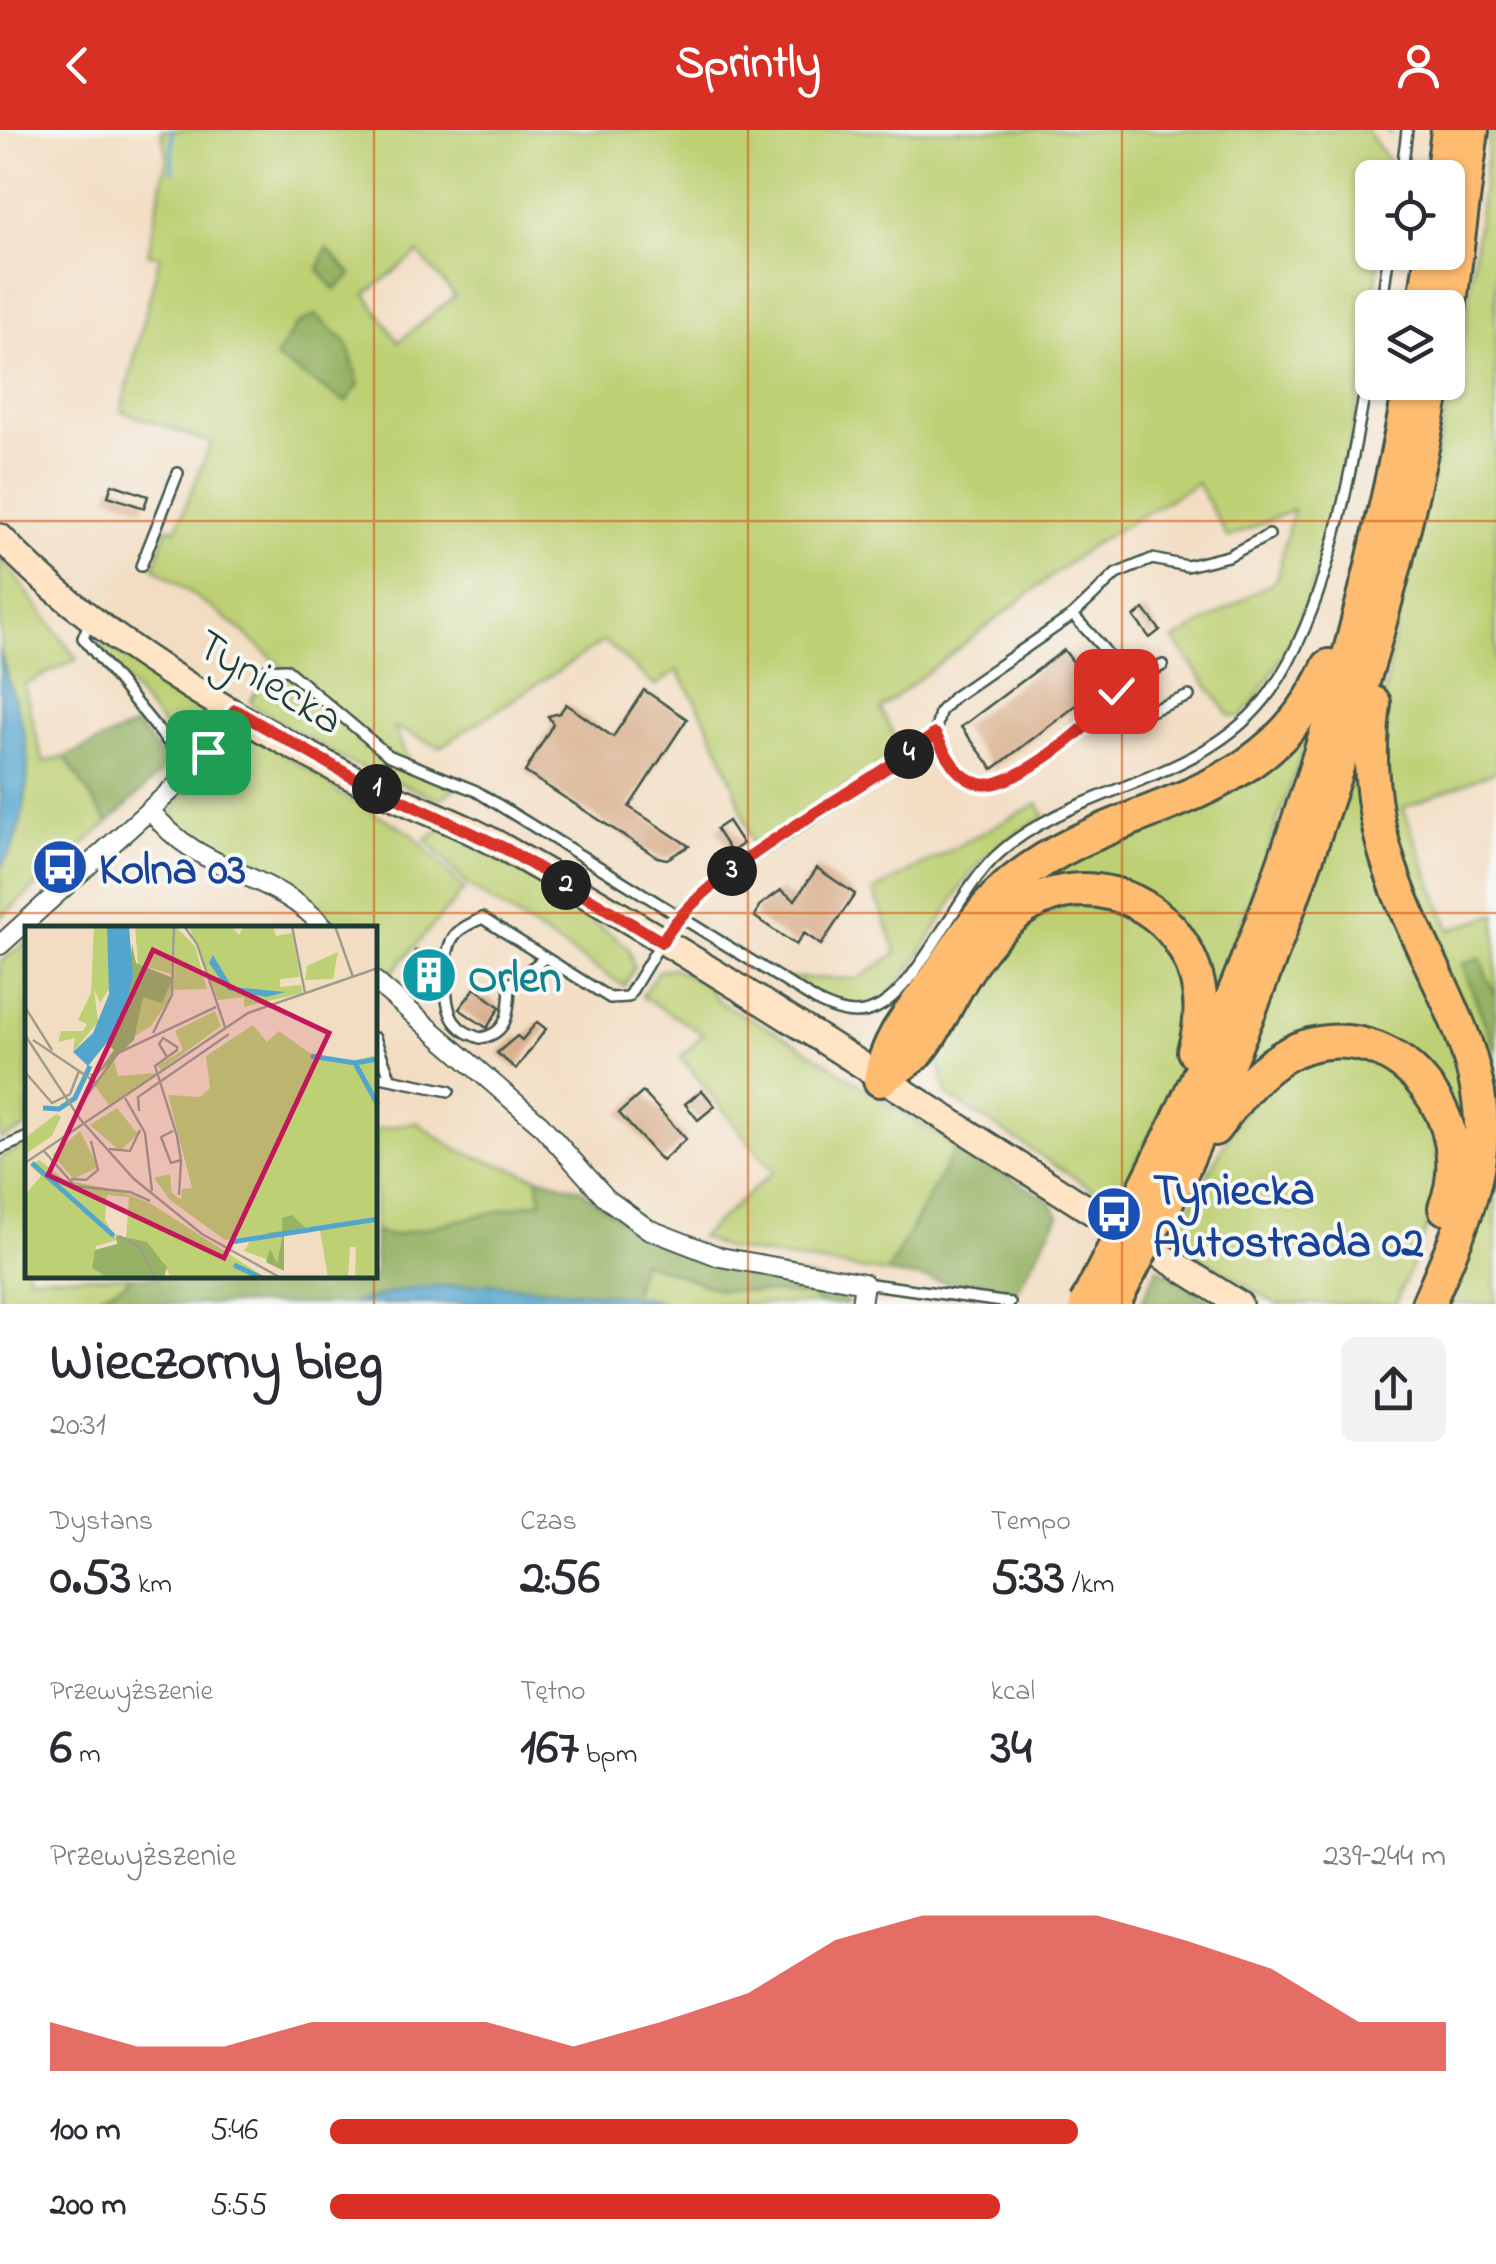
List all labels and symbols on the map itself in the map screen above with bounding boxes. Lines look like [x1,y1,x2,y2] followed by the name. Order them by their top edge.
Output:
[182,614,355,754] street label: Tyniecka
[1074,649,1159,734] pin
[166,710,251,795] pin
[884,729,934,779] pin: 4
[352,764,402,814] pin: 1
[30,837,90,897] bus stop icon: Kolna 03
[99,839,246,905] place label: Kolna 03
[707,846,757,896] pin: 3
[541,860,591,910] pin: 2
[25,926,378,1279] inset map
[399,945,459,1005] building icon: Orlen
[468,947,561,1013] place label: Orlen
[1153,1160,1424,1278] place label: Tyniecka Autostrada 02
[1084,1184,1144,1244] bus stop icon: Tyniecka Autostrada 02

